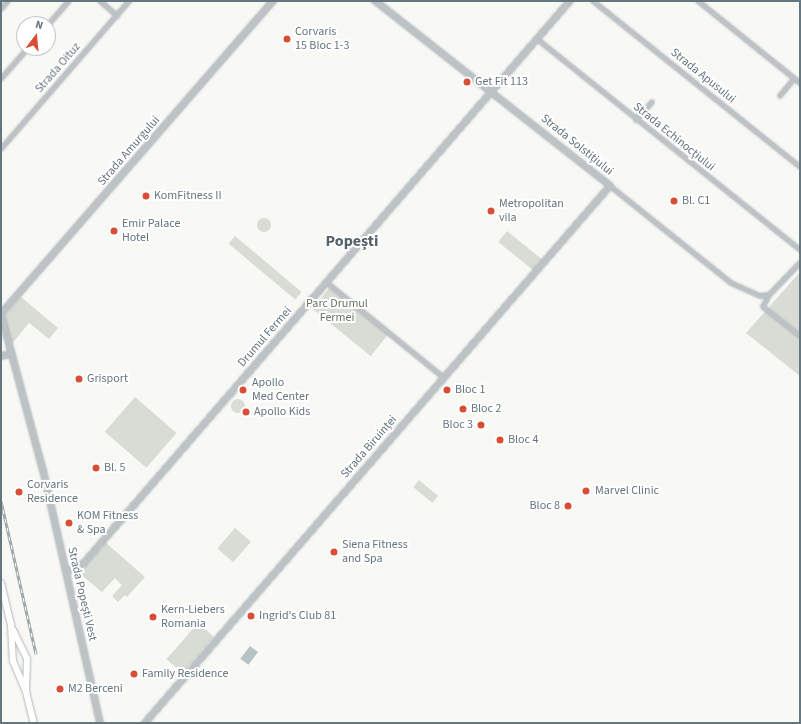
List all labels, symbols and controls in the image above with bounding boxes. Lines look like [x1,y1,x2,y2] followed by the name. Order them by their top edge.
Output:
[16,16,56,56] north arrow
[34,17,45,33] text: N
[295,25,349,53] place label: Corvaris 15 Bloc 1-3
[282,34,292,44] marker: Corvaris 15 Bloc 1-3
[32,40,84,96] street label: Strada Oituz
[668,46,738,106] street label: Strada Apusului
[475,75,528,89] place label: Get Fit 113
[462,77,472,87] marker: Get Fit 113
[630,100,718,174] street label: Strada Echinocțiului
[538,111,616,179] street label: Strada Solstițiului
[95,113,163,189] street label: Strada Amurgului
[154,189,222,203] place label: KomFitness II
[141,191,151,201] marker: KomFitness II
[682,194,710,208] place label: Bl. C1
[669,196,679,206] marker: Bl. C1
[499,197,564,225] place label: Metropolitan vila
[486,206,496,216] marker: Metropolitan vila
[122,217,180,245] place label: Emir Palace Hotel
[109,226,119,236] marker: Emir Palace Hotel
[326,231,378,251] district label: Popești
[306,297,368,325] park label: Parc Drumul Fermei
[235,304,295,370] street label: Drumul Fermei
[87,372,128,386] place label: Grisport
[74,374,84,384] marker: Grisport
[252,376,309,404] place label: Apollo Med Center
[455,383,485,397] place label: Bloc 1
[237,384,249,396] marker: Apollo Med Center
[442,385,452,395] marker: Bloc 1
[471,402,501,416] place label: Bloc 2
[458,404,468,414] marker: Bloc 2
[254,405,310,419] place label: Apollo Kids
[241,407,251,417] marker: Apollo Kids
[338,413,400,481] street label: Strada Biruinței
[443,418,473,432] place label: Bloc 3
[476,420,486,430] marker: Bloc 3
[508,433,538,447] place label: Bloc 4
[495,435,505,445] marker: Bloc 4
[104,461,125,475] place label: Bl. 5
[91,463,101,473] marker: Bl. 5
[27,478,78,506] place label: Corvaris Residence
[595,484,659,498] place label: Marvel Clinic
[580,485,592,497] marker: Marvel Clinic
[14,487,24,497] marker: Corvaris Residence
[530,499,560,513] place label: Bloc 8
[563,501,573,511] marker: Bloc 8
[77,509,138,537] place label: KOM Fitness & Spa
[64,518,74,528] marker: KOM Fitness & Spa
[342,538,408,566] place label: Siena Fitness and Spa
[64,546,100,642] street label: Strada Popești Vest
[329,547,339,557] marker: Siena Fitness and Spa
[161,603,225,631] place label: Kern-Liebers Romania
[259,609,336,623] place label: Ingrid's Club 81
[246,611,256,621] marker: Ingrid's Club 81
[148,612,158,622] marker: Kern-Liebers Romania
[142,667,229,681] place label: Family Residence
[129,669,139,679] marker: Family Residence
[68,682,123,696] place label: M2 Berceni
[55,684,65,694] marker: M2 Berceni

